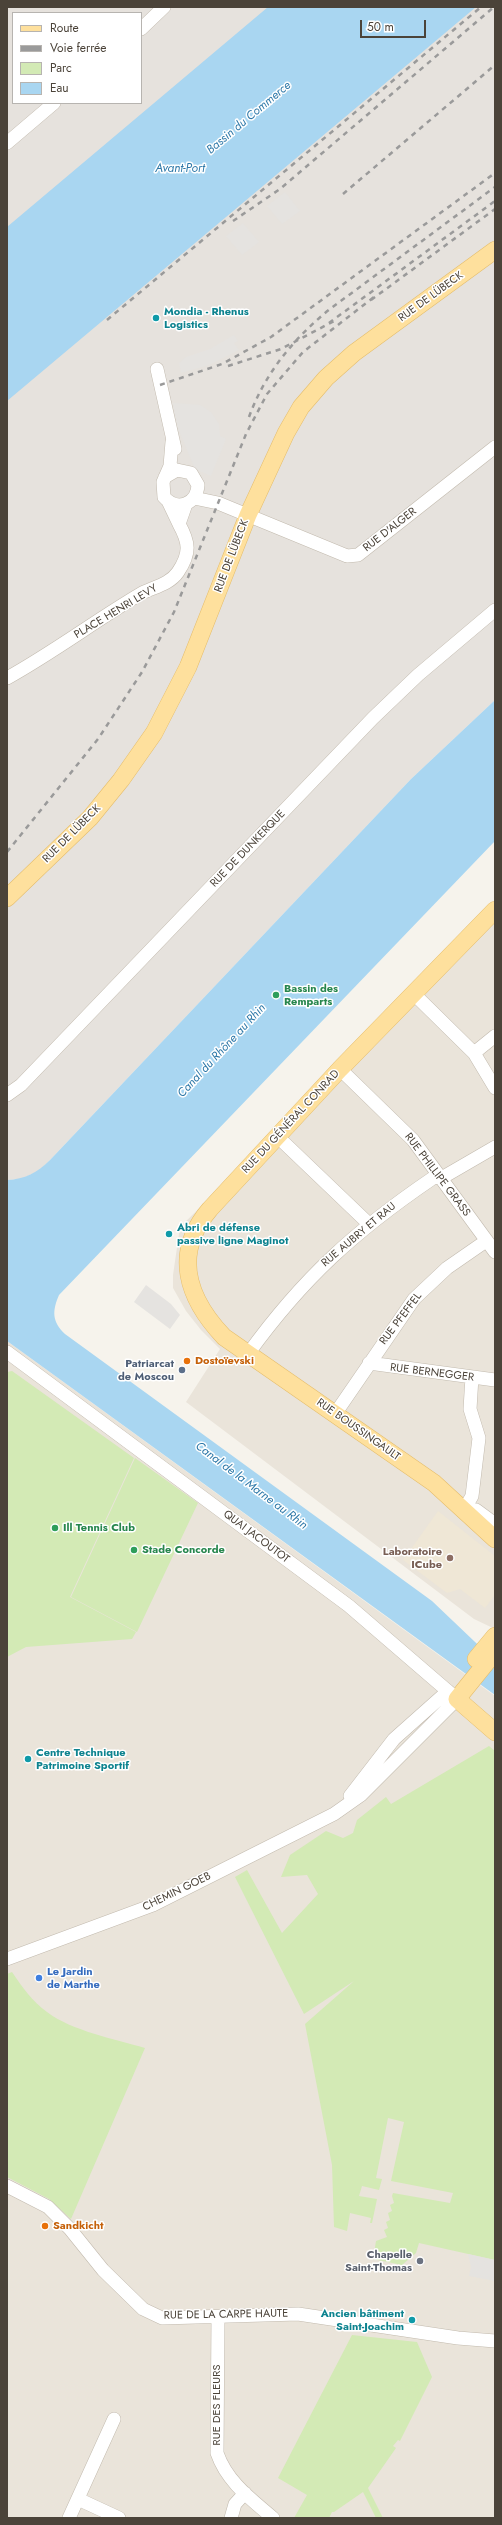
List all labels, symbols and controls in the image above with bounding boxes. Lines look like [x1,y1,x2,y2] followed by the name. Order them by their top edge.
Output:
[12,12,142,104] legend
[362,12,428,38] scale bar
[367,18,394,36] text: 50 m
[50,19,79,37] text: Route
[50,39,106,57] text: Voie ferrée
[50,59,72,77] text: Parc
[50,79,69,97] text: Eau
[204,79,294,157] water label: Bassin du Commerce
[155,162,205,176] water label: Avant-Port
[396,269,466,325] street label: RUE DE LÜBECK
[164,305,249,331] place label: Mondia - Rhenus Logistics
[151,313,161,323] marker: Mondia - Rhenus Logistics
[361,505,419,555] street label: RUE D'ALGER
[212,518,252,594] street label: RUE DE LÜBECK
[72,582,160,642] street label: PLACE HENRI LEVY
[40,802,104,866] street label: RUE DE LÜBECK
[208,808,288,890] street label: RUE DE DUNKERQUE
[284,982,338,1008] place label: Bassin des Remparts
[271,990,281,1000] marker: Bassin des Remparts
[175,1001,269,1101] water label: Canal du Rhône au Rhin
[240,1068,342,1176] street label: RUE DU GÉNÉRAL CONRAD
[401,1131,473,1219] street label: RUE PHILLIPE GRASS
[319,1200,399,1270] street label: RUE AUBRY ET RAU
[177,1221,288,1247] place label: Abri de défense passive ligne Maginot
[164,1229,174,1239] marker: Abri de défense passive ligne Maginot
[377,1290,425,1348] street label: RUE PFEFFEL
[195,1354,254,1368] place label: Dostoïevski
[182,1356,192,1366] marker: Dostoïevski
[118,1357,174,1383] place label: Patriarcat de Moscou
[389,1361,475,1385] street label: RUE BERNEGGER
[177,1365,187,1375] marker: Patriarcat de Moscou
[314,1396,402,1464] street label: RUE BOUSSINGAULT
[192,1439,310,1533] water label: Canal de la Marne au Rhin
[220,1508,292,1566] street label: QUAI JACOUTOT
[63,1521,135,1535] place label: Ill Tennis Club
[50,1523,60,1533] marker: Ill Tennis Club
[142,1543,225,1557] place label: Stade Concorde
[129,1545,139,1555] marker: Stade Concorde
[383,1545,442,1571] place label: Laboratoire ICube
[445,1553,455,1563] marker: Laboratoire ICube
[36,1746,129,1772] place label: Centre Technique Patrimoine Sportif
[23,1754,33,1764] marker: Centre Technique Patrimoine Sportif
[141,1870,213,1914] street label: CHEMIN GOEB
[47,1965,100,1991] place label: Le Jardin de Marthe
[34,1973,44,1983] marker: Le Jardin de Marthe
[53,2219,103,2233] place label: Sandkicht
[40,2221,50,2231] marker: Sandkicht
[345,2248,412,2274] place label: Chapelle Saint-Thomas
[415,2256,425,2266] marker: Chapelle Saint-Thomas
[164,2307,288,2323] street label: RUE DE LA CARPE HAUTE
[321,2307,404,2333] place label: Ancien bâtiment Saint-Joachim
[407,2315,417,2325] marker: Ancien bâtiment Saint-Joachim
[210,2365,224,2445] street label: RUE DES FLEURS

